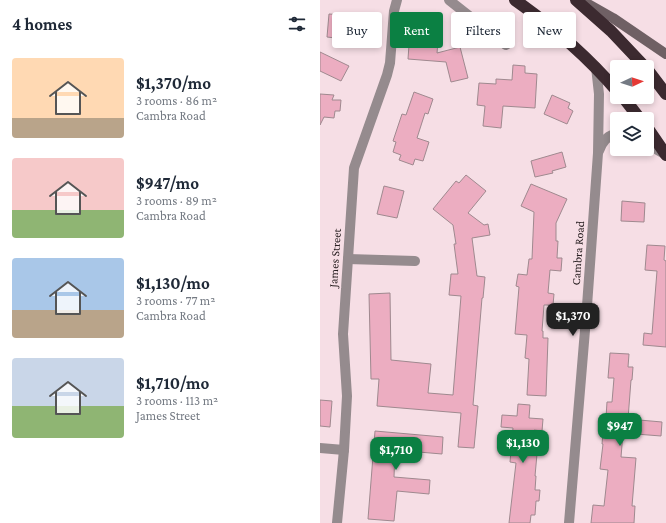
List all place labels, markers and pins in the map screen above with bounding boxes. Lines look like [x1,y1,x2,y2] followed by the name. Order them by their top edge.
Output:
[540,303,606,337] pin: $1,370
[596,413,644,447] pin: $947
[490,430,556,464] pin: $1,130
[363,437,429,471] pin: $1,710

